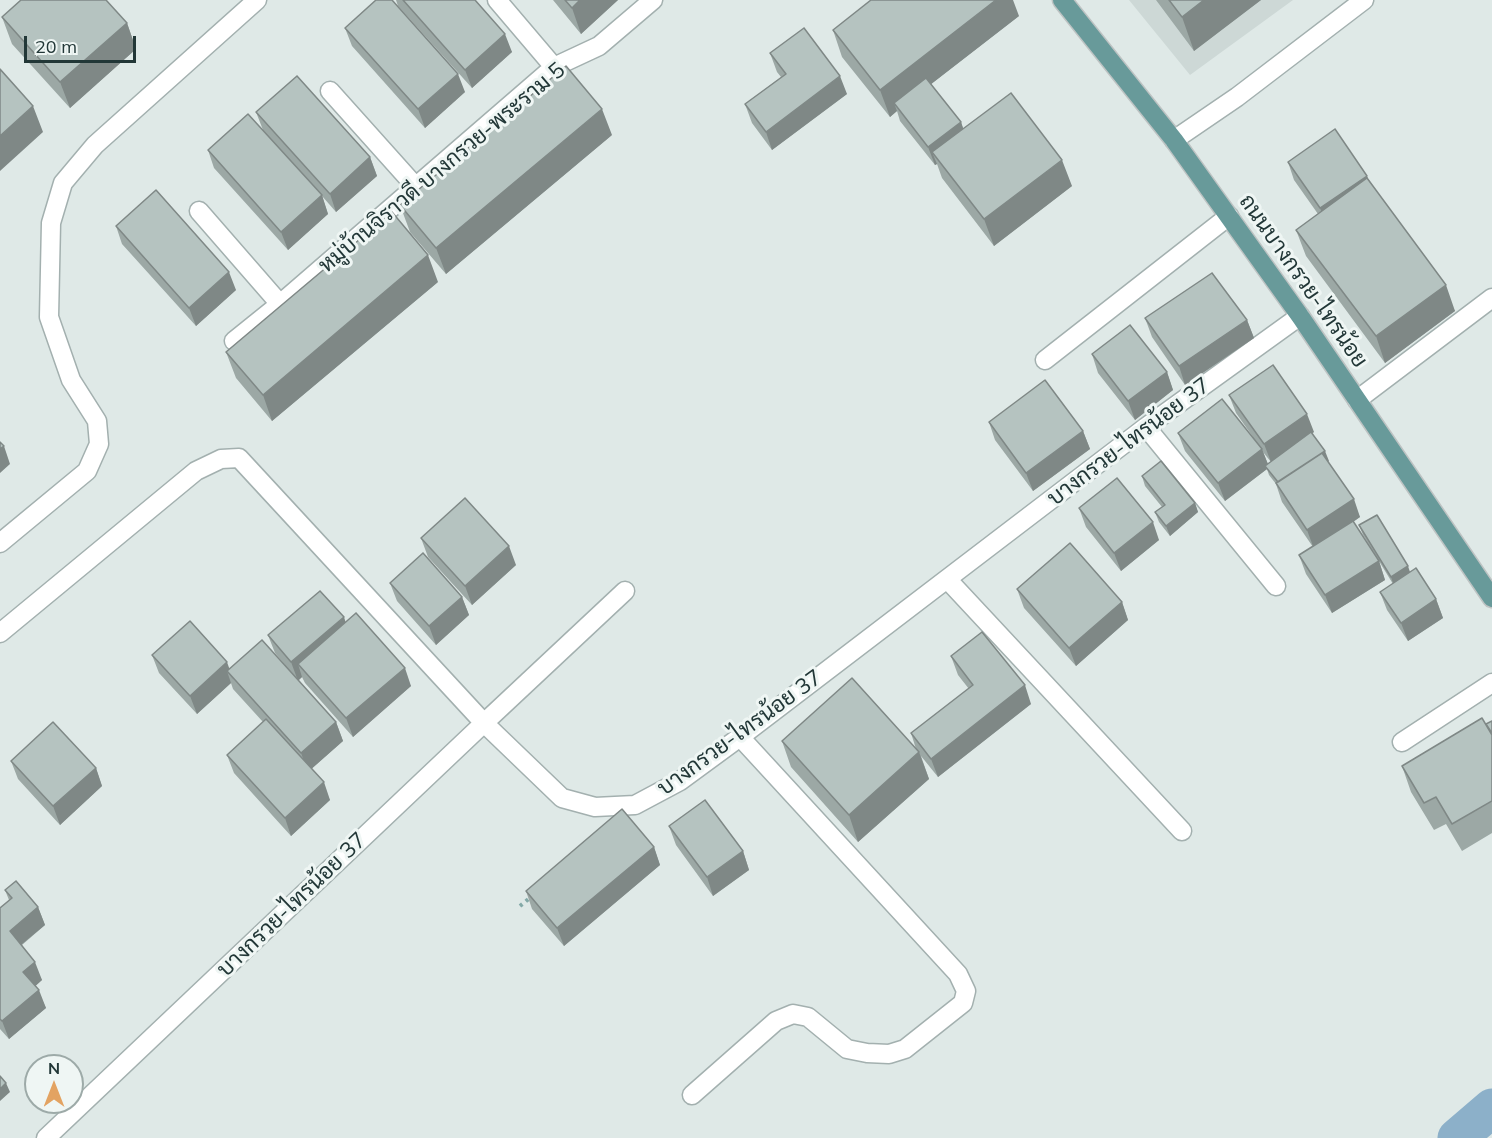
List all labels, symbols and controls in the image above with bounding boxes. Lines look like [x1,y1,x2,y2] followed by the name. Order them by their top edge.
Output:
[27,24,140,62] scale bar
[35,35,77,58] text: 20 m
[313,57,571,279] street label: หมู่บ้านจิราวดี บางกรวย-พระราม 5
[1233,189,1373,373] street label: ถนนบางกรวย-ไทรน้อย
[1042,372,1216,512] street label: บางกรวย-ไทรน้อย 37
[653,664,827,802] street label: บางกรวย-ไทรน้อย 37
[212,827,372,983] street label: บางกรวย-ไทรน้อย 37
[24,1054,84,1114] north arrow
[48,1058,60,1078] text: N

